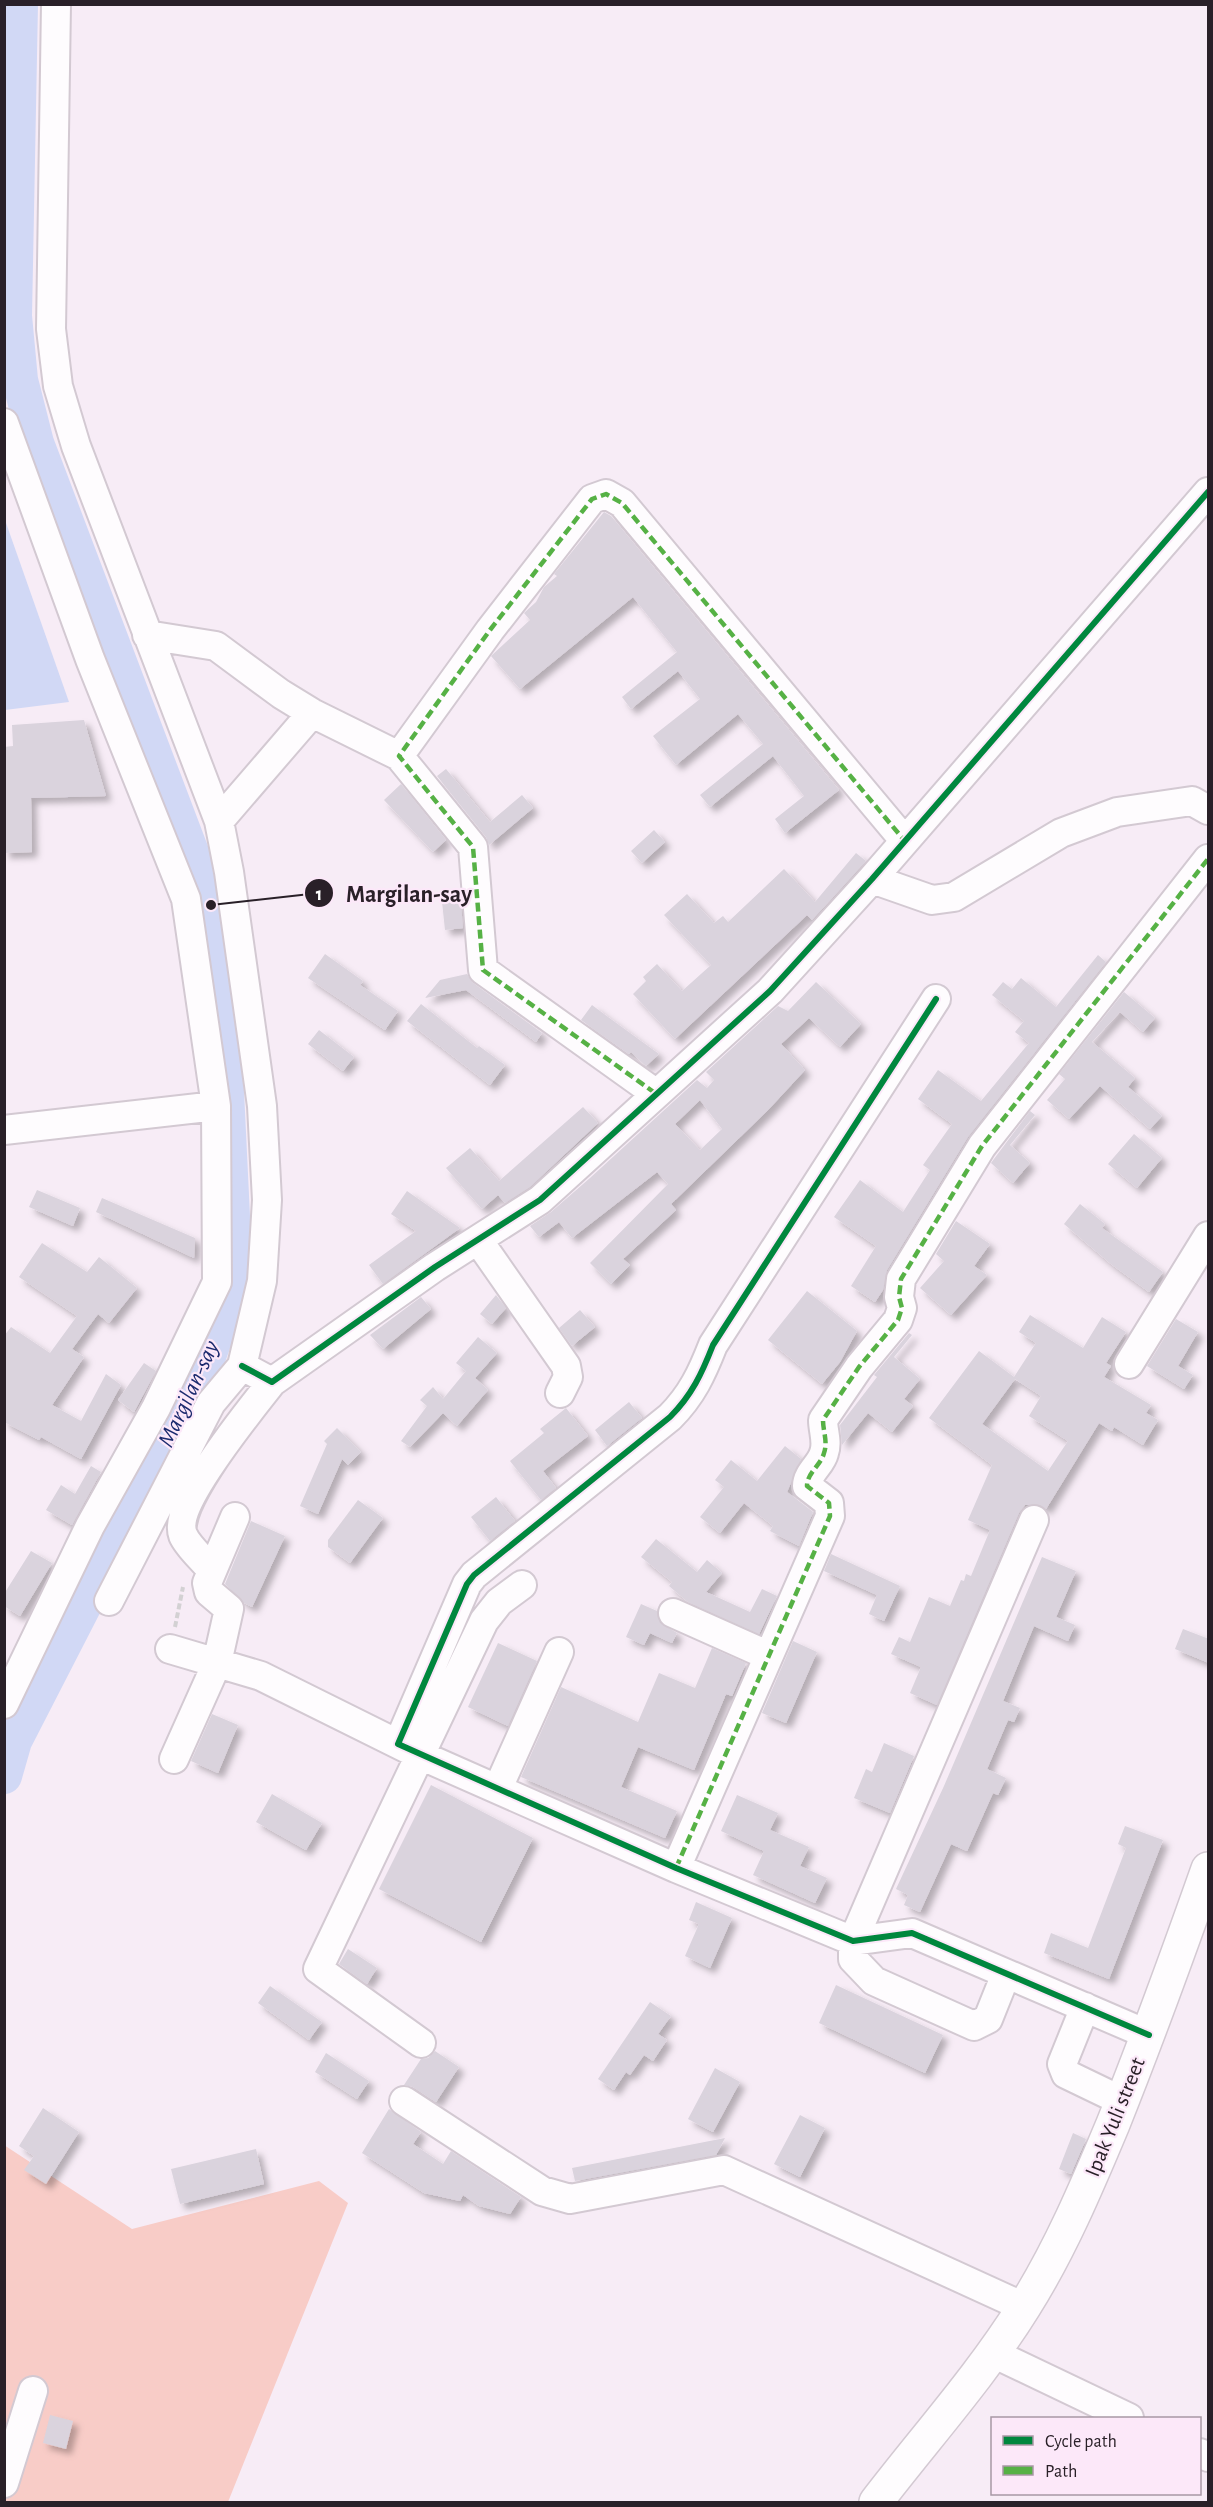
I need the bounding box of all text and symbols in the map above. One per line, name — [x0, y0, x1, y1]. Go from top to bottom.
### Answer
callout: Margilan-say — [304, 872, 483, 914]
text: Margilan-say — [346, 883, 472, 907]
text: 1 — [316, 886, 322, 904]
water label: Margilan-say — [154, 1337, 224, 1451]
street label: Ipak Yuli street — [1081, 2054, 1149, 2180]
legend — [991, 2417, 1201, 2495]
text: Cycle path — [1045, 2433, 1117, 2451]
text: Path — [1045, 2463, 1077, 2481]

